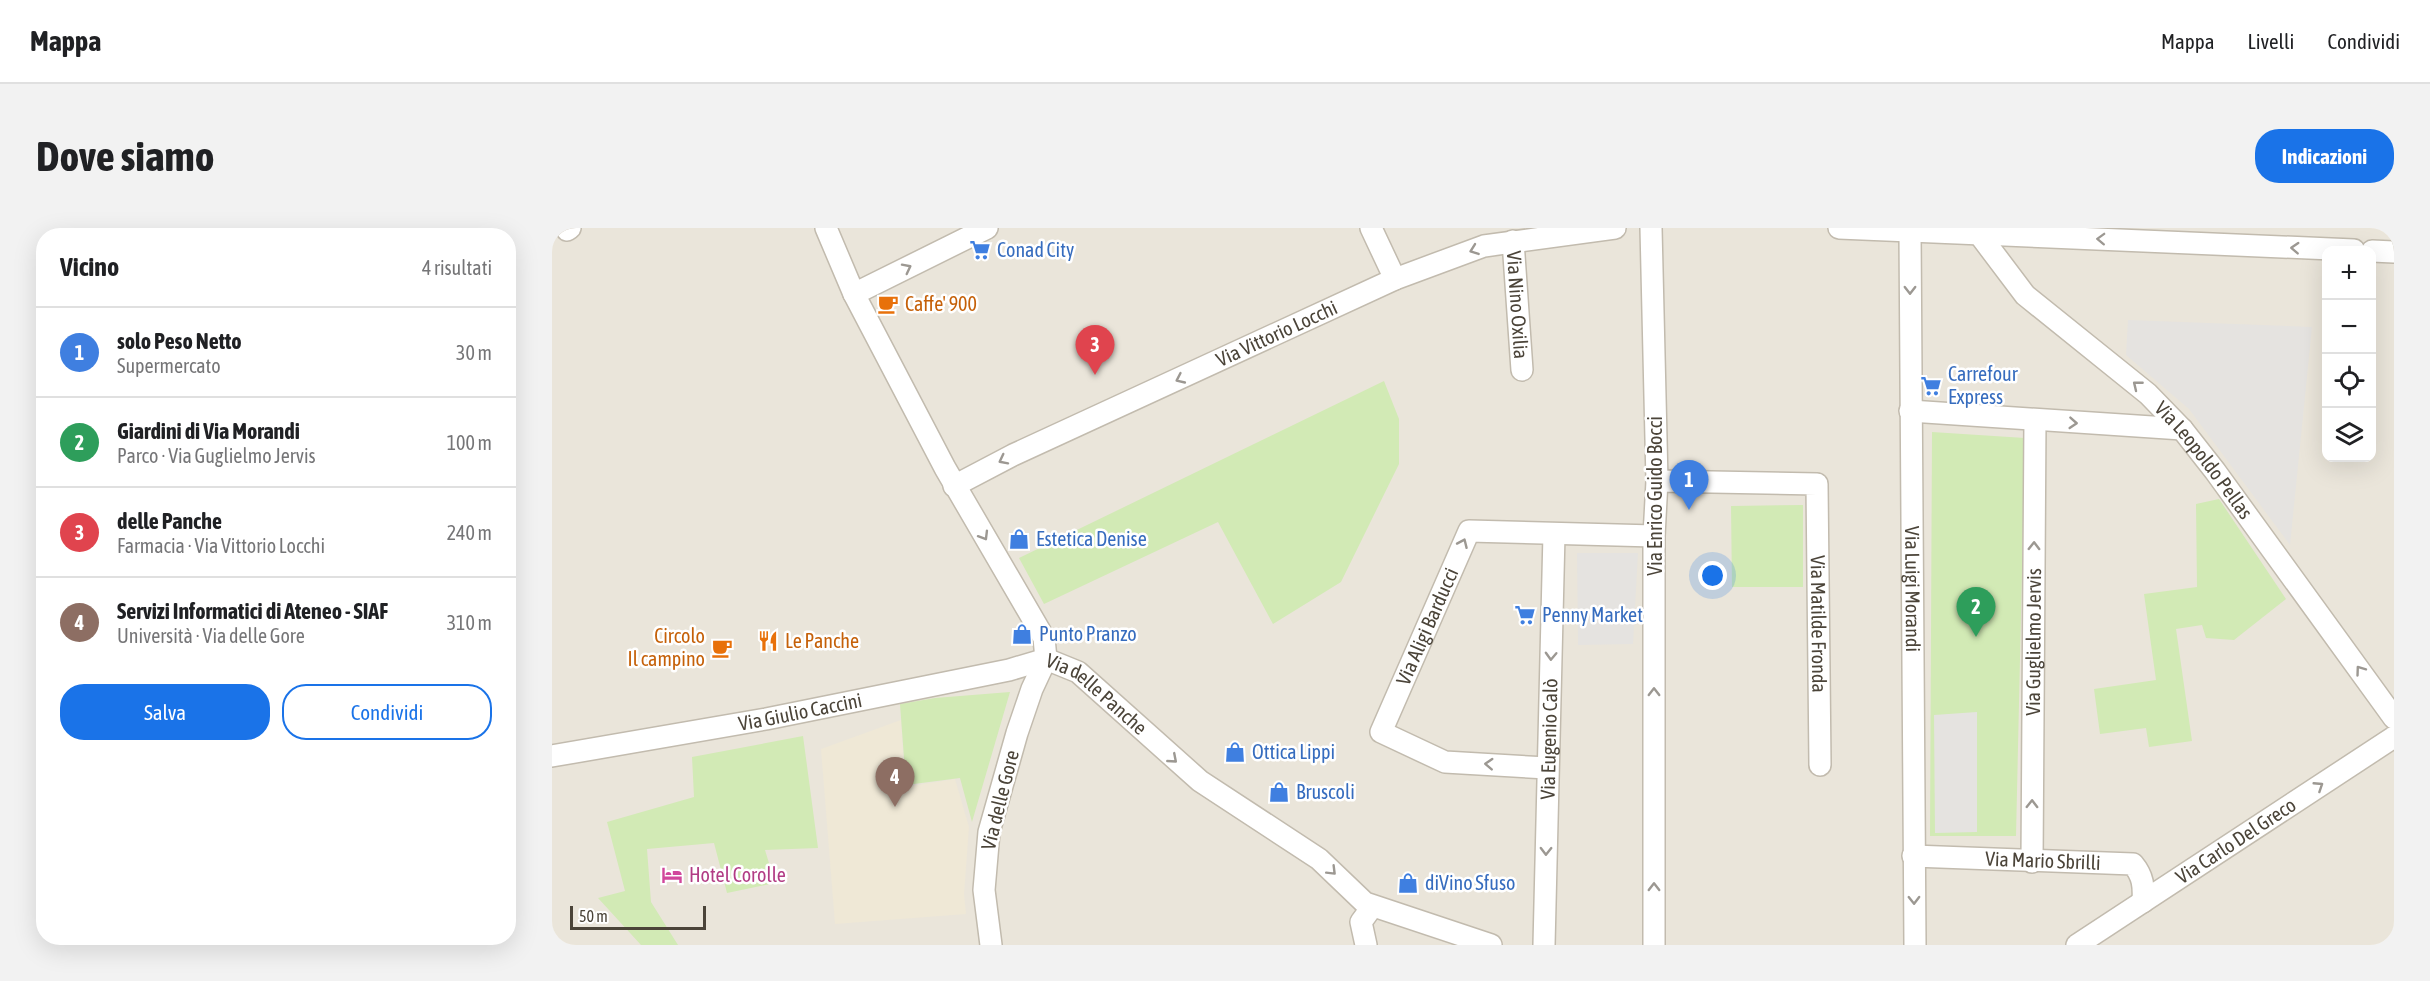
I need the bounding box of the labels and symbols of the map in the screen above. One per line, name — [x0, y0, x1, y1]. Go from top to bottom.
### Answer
one-way arrow — [2096, 233, 2105, 246]
supermarket icon: Conad City — [968, 238, 992, 262]
place label: Conad City — [997, 238, 1074, 261]
one-way arrow — [2291, 241, 2300, 254]
one-way arrow — [1469, 242, 1480, 255]
street label: Via Nino Oxilia — [1503, 250, 1533, 360]
one-way arrow — [900, 264, 911, 275]
one-way arrow — [1904, 286, 1916, 295]
cafe icon: Caffe' 900 — [876, 292, 900, 316]
place label: Caffe' 900 — [905, 292, 977, 315]
street label: Via Vittorio Locchi — [1212, 295, 1341, 371]
pin: 3 — [1076, 326, 1114, 375]
place label: Carrefour Express — [1948, 362, 2019, 408]
one-way arrow — [1176, 371, 1187, 383]
supermarket icon: Carrefour Express — [1919, 374, 1943, 398]
one-way arrow — [2132, 381, 2143, 392]
street label: Via Leopoldo Pellas — [2150, 396, 2258, 523]
street label: Via Enrico Guido Bocci — [1643, 416, 1666, 576]
one-way arrow — [2069, 416, 2078, 429]
one-way arrow — [999, 453, 1010, 464]
pin: 1 — [1670, 460, 1708, 510]
street label: Via Luigi Morandi — [1901, 526, 1925, 652]
shop icon: Estetica Denise — [1007, 527, 1031, 551]
place label: Estetica Denise — [1036, 527, 1147, 550]
one-way arrow — [976, 530, 988, 540]
one-way arrow — [1456, 539, 1468, 550]
one-way arrow — [2028, 541, 2040, 550]
street label: Via Matilde Fronda — [1807, 555, 1831, 693]
your location — [1698, 561, 1727, 590]
street label: Via Aligi Barducci — [1391, 564, 1462, 688]
street label: Via Guglielmo Jervis — [2021, 568, 2045, 716]
pin: 2 — [1956, 588, 1996, 637]
supermarket icon: Penny Market — [1513, 603, 1537, 627]
place label: Penny Market — [1542, 603, 1643, 626]
shop icon: Punto Pranzo — [1010, 622, 1034, 646]
place label: Punto Pranzo — [1039, 622, 1137, 645]
place label: Circolo Il campino — [628, 624, 705, 670]
restaurant icon: Le Panche — [756, 629, 780, 653]
place label: Le Panche — [785, 629, 859, 652]
cafe icon: Circolo Il campino — [710, 636, 734, 660]
street label: Via delle Panche — [1043, 648, 1152, 739]
one-way arrow — [1544, 651, 1557, 660]
one-way arrow — [2356, 666, 2367, 677]
street label: Via Eugenio Calò — [1536, 678, 1561, 800]
one-way arrow — [1648, 687, 1660, 696]
street label: Via Giulio Caccini — [736, 688, 864, 735]
shop icon: Ottica Lippi — [1223, 740, 1247, 764]
place label: Ottica Lippi — [1252, 740, 1335, 763]
street label: Via delle Gore — [976, 748, 1023, 852]
one-way arrow — [1166, 752, 1177, 763]
pin: 4 — [876, 758, 914, 807]
one-way arrow — [1484, 758, 1493, 771]
shop icon: Bruscoli — [1267, 780, 1291, 804]
place label: Bruscoli — [1296, 780, 1355, 803]
one-way arrow — [2312, 782, 2323, 793]
street label: Via Carlo Del Greco — [2171, 793, 2300, 888]
one-way arrow — [2026, 799, 2038, 808]
one-way arrow — [1539, 846, 1552, 855]
street label: Via Mario Sbrilli — [1985, 847, 2101, 874]
hotel icon: Hotel Corolle — [660, 863, 684, 887]
place label: Hotel Corolle — [689, 863, 786, 886]
one-way arrow — [1325, 864, 1336, 875]
shop icon: diVino Sfuso — [1396, 871, 1420, 895]
place label: diVino Sfuso — [1425, 871, 1515, 894]
one-way arrow — [1648, 882, 1660, 891]
one-way arrow — [1908, 896, 1920, 905]
scale bar — [570, 903, 706, 930]

